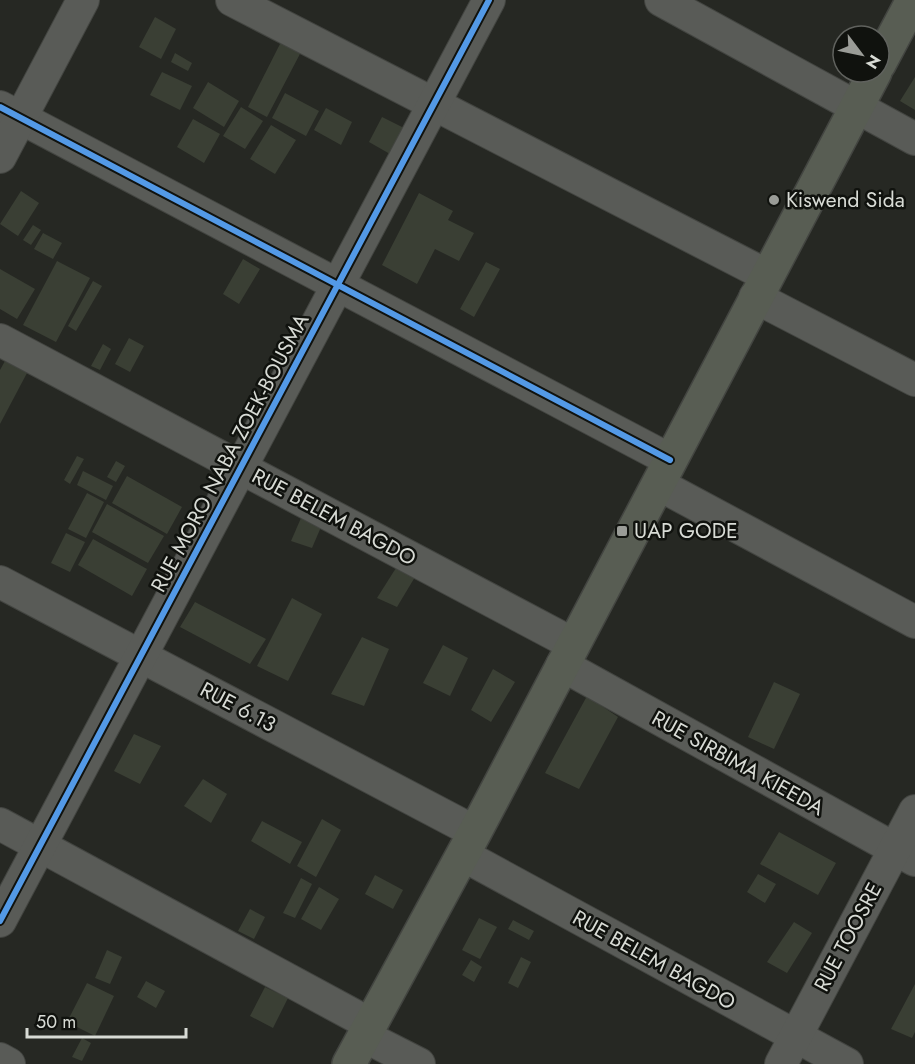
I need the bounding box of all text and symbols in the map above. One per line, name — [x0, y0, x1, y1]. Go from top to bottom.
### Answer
north arrow — [831, 24, 891, 84]
text: N — [860, 50, 886, 73]
place label: Kiswend Sida — [786, 185, 905, 215]
marker: Kiswend Sida — [767, 193, 781, 207]
street label: RUE MORO NABA ZOEK-BOUSMA — [144, 308, 316, 597]
street label: RUE BELEM BAGDO — [247, 461, 421, 573]
place label: UAP GODE — [634, 516, 738, 546]
marker: UAP GODE — [615, 524, 629, 538]
street label: RUE 6.13 — [195, 674, 281, 740]
street label: RUE SIRBIMA KIEEDA — [646, 703, 830, 823]
street label: RUE TOOSRE — [807, 877, 889, 997]
street label: RUE BELEM BAGDO — [567, 903, 741, 1017]
scale bar — [27, 1001, 186, 1039]
text: 50 m — [36, 1009, 76, 1035]

